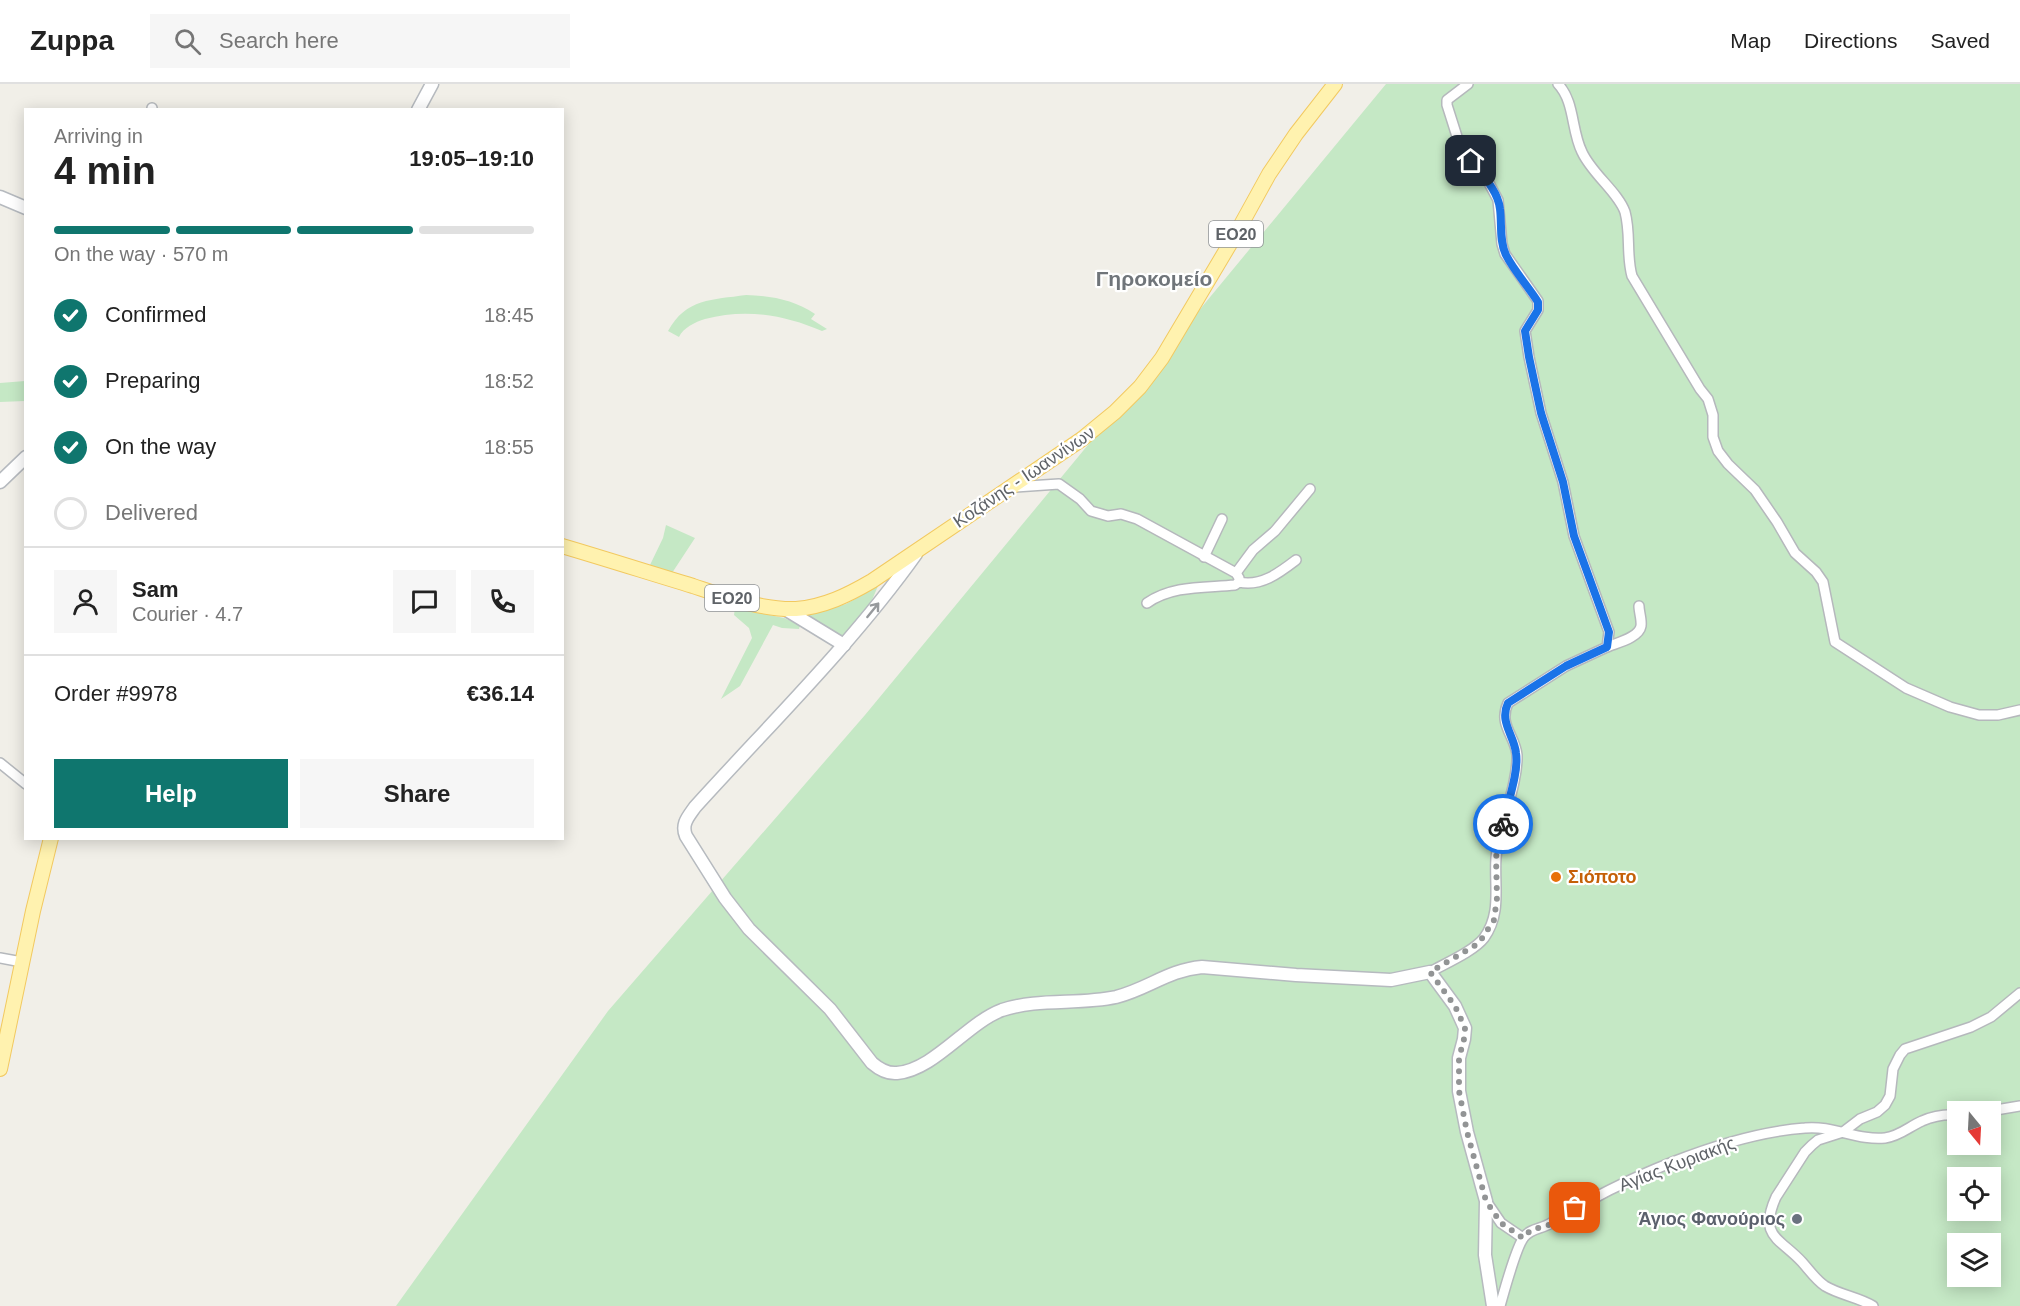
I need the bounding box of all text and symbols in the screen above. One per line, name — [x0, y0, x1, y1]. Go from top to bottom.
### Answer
search box — [150, 14, 570, 68]
text: Zuppa — [30, 25, 114, 56]
icon: search — [171, 25, 204, 58]
text: Search here — [219, 28, 339, 53]
text: Map — [1730, 29, 1771, 52]
text: Directions — [1804, 29, 1897, 52]
text: Saved — [1930, 29, 1990, 52]
text: Arriving in — [54, 125, 143, 147]
pin — [1445, 135, 1496, 186]
icon: home — [1454, 144, 1487, 177]
text: 19:05–19:10 — [409, 146, 534, 171]
text: 4 min — [54, 149, 156, 192]
road number: ΕΟ20 — [1209, 221, 1263, 247]
text: On the way · 570 m — [54, 243, 229, 265]
district label: Γηροκομείο — [1096, 267, 1212, 290]
icon: check — [54, 299, 87, 332]
text: Confirmed — [105, 302, 206, 327]
text: 18:45 — [484, 304, 534, 326]
icon: check — [54, 365, 87, 398]
text: Preparing — [105, 368, 200, 393]
text: 18:52 — [484, 370, 534, 392]
street label: Κοζάνης - Ιωαννίνων — [950, 422, 1098, 532]
icon: check — [54, 431, 87, 464]
text: On the way — [105, 434, 216, 459]
text: 18:55 — [484, 436, 534, 458]
text: Delivered — [105, 500, 198, 525]
button: person — [54, 570, 117, 633]
button: chat — [393, 570, 456, 633]
button: phone — [471, 570, 534, 633]
text: Sam — [132, 577, 178, 602]
road number: ΕΟ20 — [705, 585, 759, 611]
one-way arrow — [866, 602, 879, 618]
text: Courier · 4.7 — [132, 603, 243, 625]
text: Order #9978 — [54, 681, 178, 706]
text: €36.14 — [467, 681, 534, 706]
button: Help — [54, 759, 288, 828]
button: Share — [300, 759, 534, 828]
courier — [1473, 794, 1533, 854]
icon: bike — [1487, 808, 1520, 841]
place label: Σιόποτο — [1568, 867, 1637, 887]
marker: Σιόποτο — [1549, 870, 1563, 884]
north arrow — [1947, 1101, 2001, 1155]
map controls — [1947, 1101, 2001, 1287]
street label: Αγίας Κυριακής — [1616, 1133, 1738, 1195]
button: locate — [1947, 1167, 2001, 1221]
pin — [1549, 1182, 1600, 1233]
icon: bag — [1558, 1191, 1591, 1224]
place label: Άγιος Φανούριος — [1638, 1209, 1785, 1229]
marker: Άγιος Φανούριος — [1790, 1212, 1804, 1226]
button: layers — [1947, 1233, 2001, 1287]

